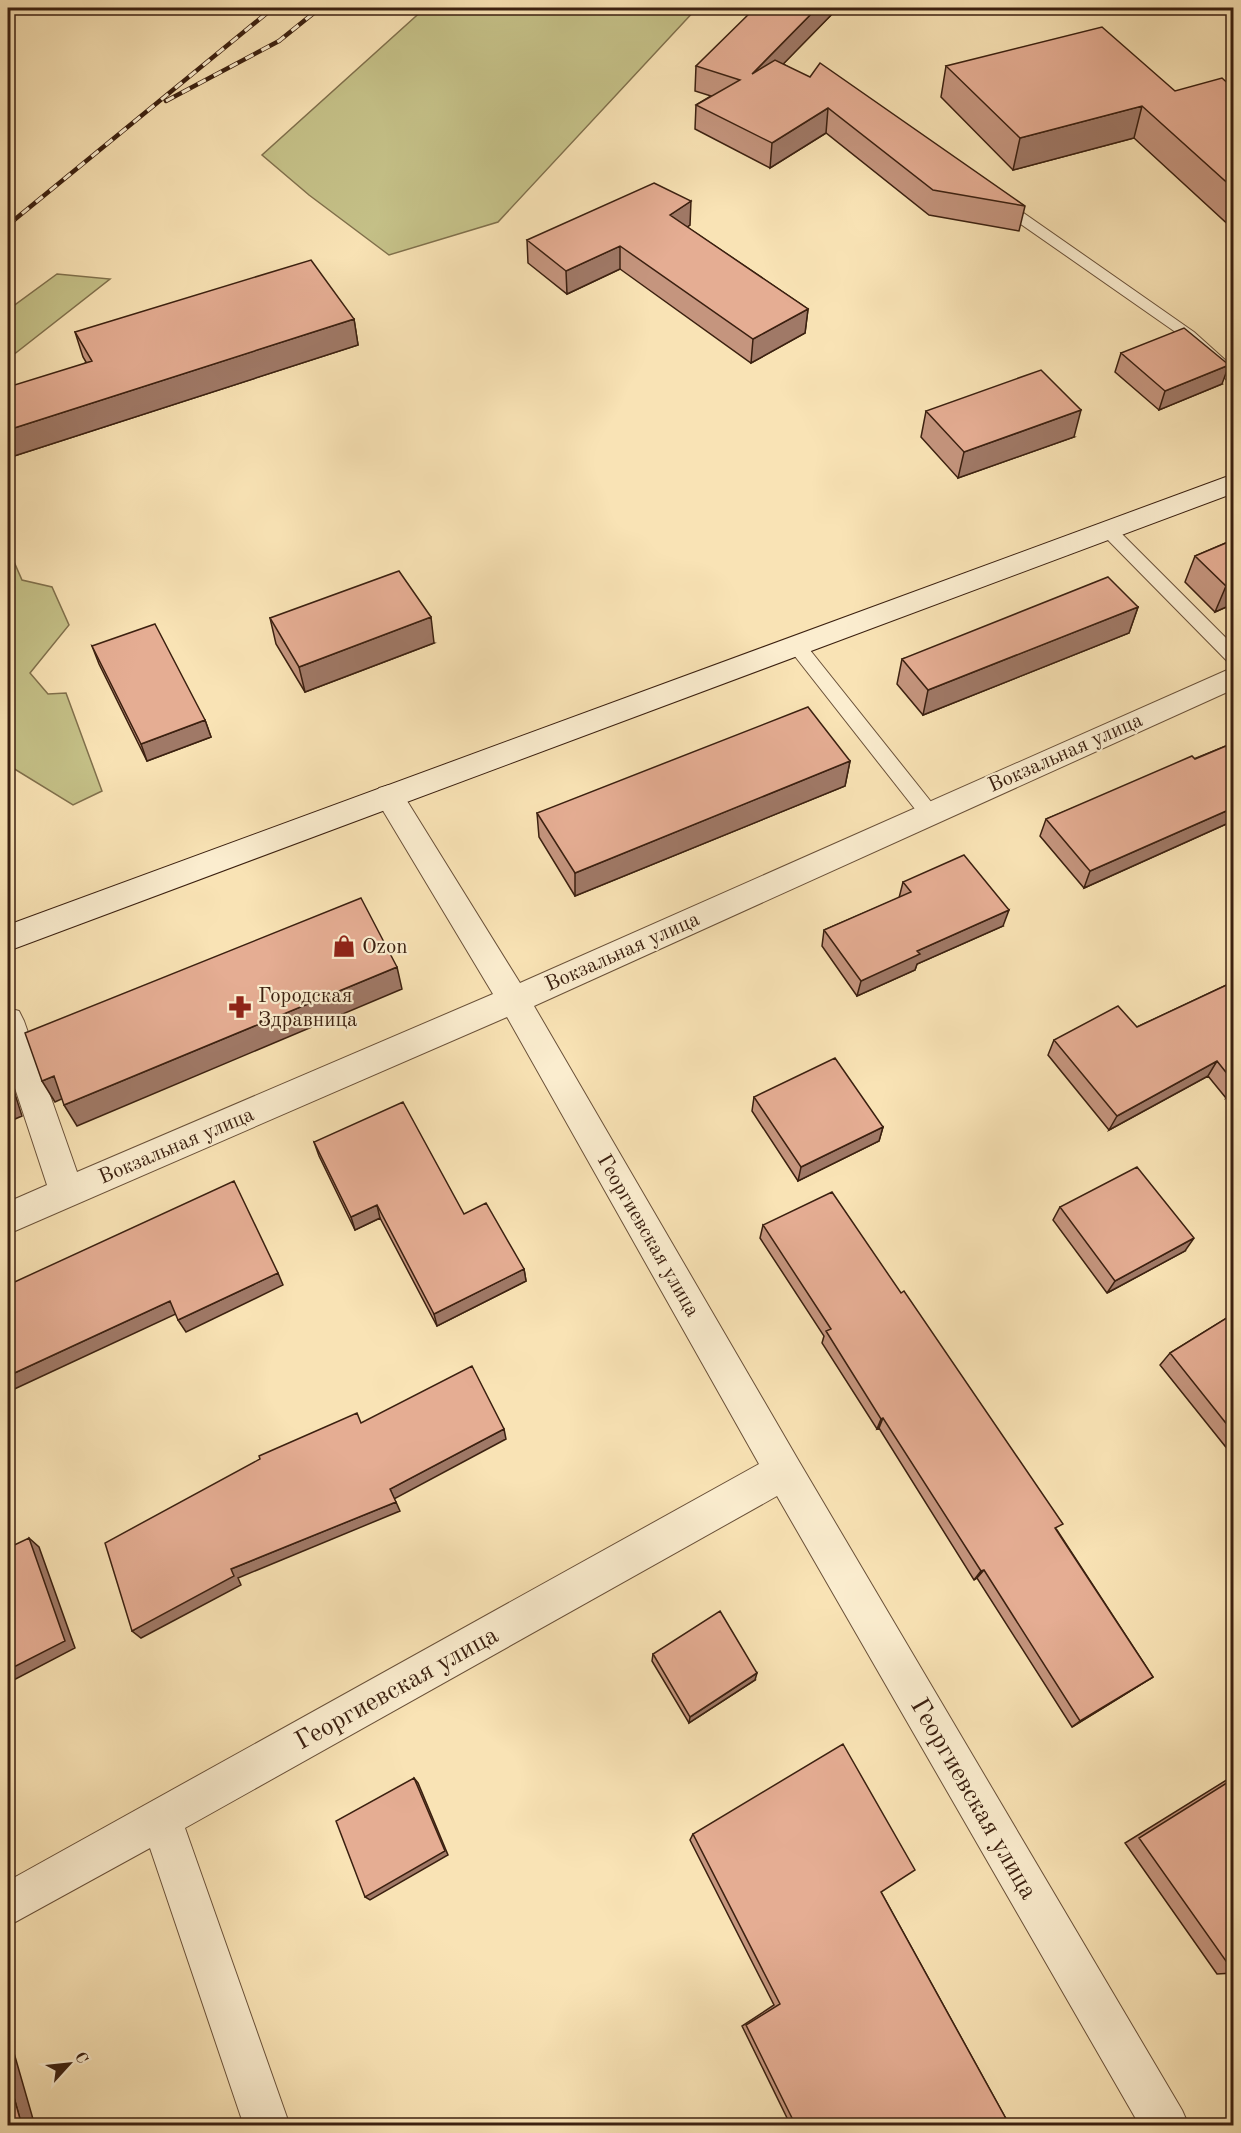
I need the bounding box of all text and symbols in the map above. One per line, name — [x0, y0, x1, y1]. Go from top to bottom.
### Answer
street label: Вокзальная улица — [985, 710, 1146, 797]
street label: Вокзальная улица — [542, 909, 703, 996]
shop icon: Ozon — [331, 933, 357, 959]
place label: Ozon — [362, 937, 408, 958]
place label: Городская Здравница — [258, 986, 357, 1031]
pharmacy icon: Городская Здравница — [227, 994, 253, 1020]
street label: Вокзальная улица — [96, 1104, 257, 1189]
street label: Георгиевская улица — [593, 1151, 703, 1321]
street label: Георгиевская улица — [291, 1622, 503, 1755]
street label: Георгиевская улица — [905, 1694, 1042, 1904]
north arrow — [39, 2034, 99, 2094]
text: С — [71, 2050, 90, 2066]

